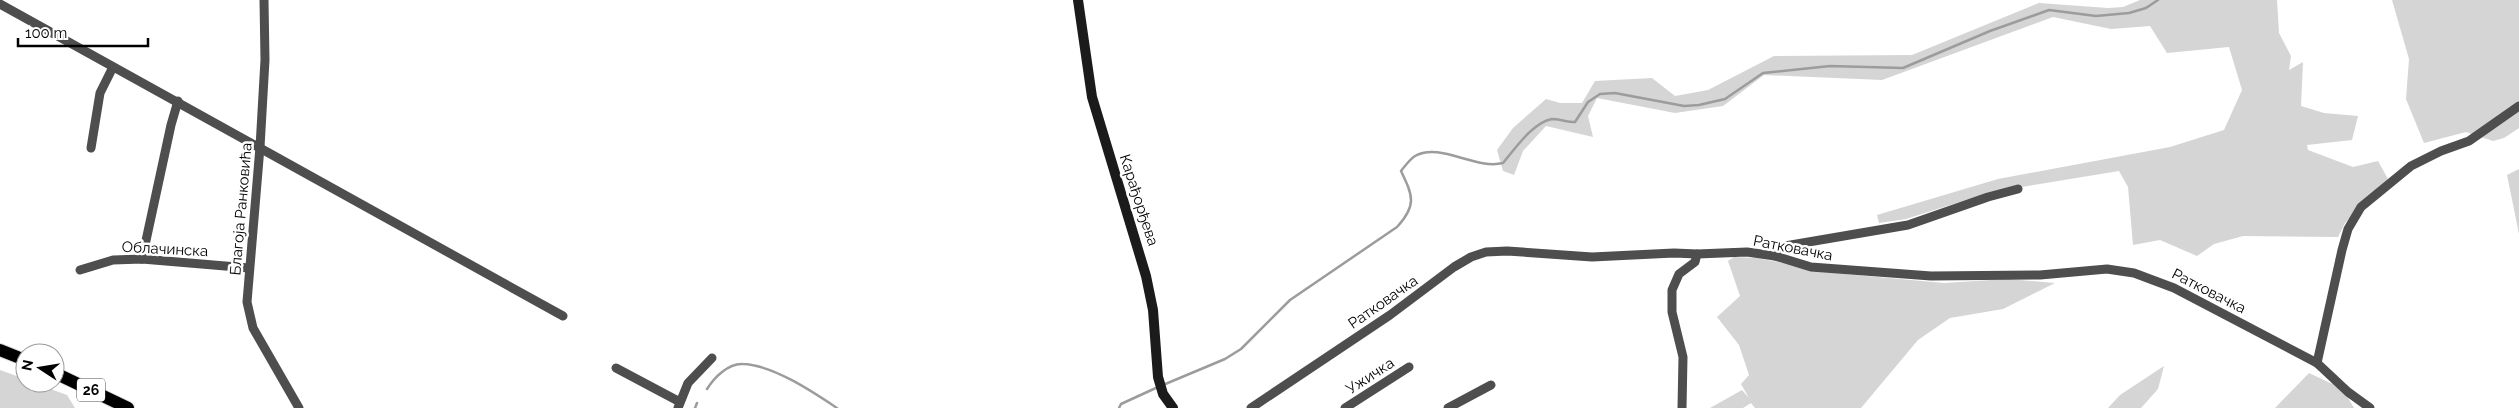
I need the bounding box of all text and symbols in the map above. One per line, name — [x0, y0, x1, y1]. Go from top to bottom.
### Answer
scale bar — [18, 15, 148, 47]
text: 100 m — [25, 24, 67, 42]
street label: Благоја Ранковића — [226, 142, 256, 276]
street label: Карађорђева — [1116, 152, 1162, 248]
street label: Ратковачка — [1752, 231, 1834, 265]
street label: Облачинска — [121, 238, 209, 260]
street label: Ратковачка — [2169, 265, 2249, 317]
street label: Ратковачка — [1345, 271, 1421, 333]
north arrow — [15, 343, 65, 393]
street label: Ужичка — [1343, 354, 1397, 398]
text: N — [18, 358, 36, 372]
road number: 26 — [77, 378, 105, 402]

